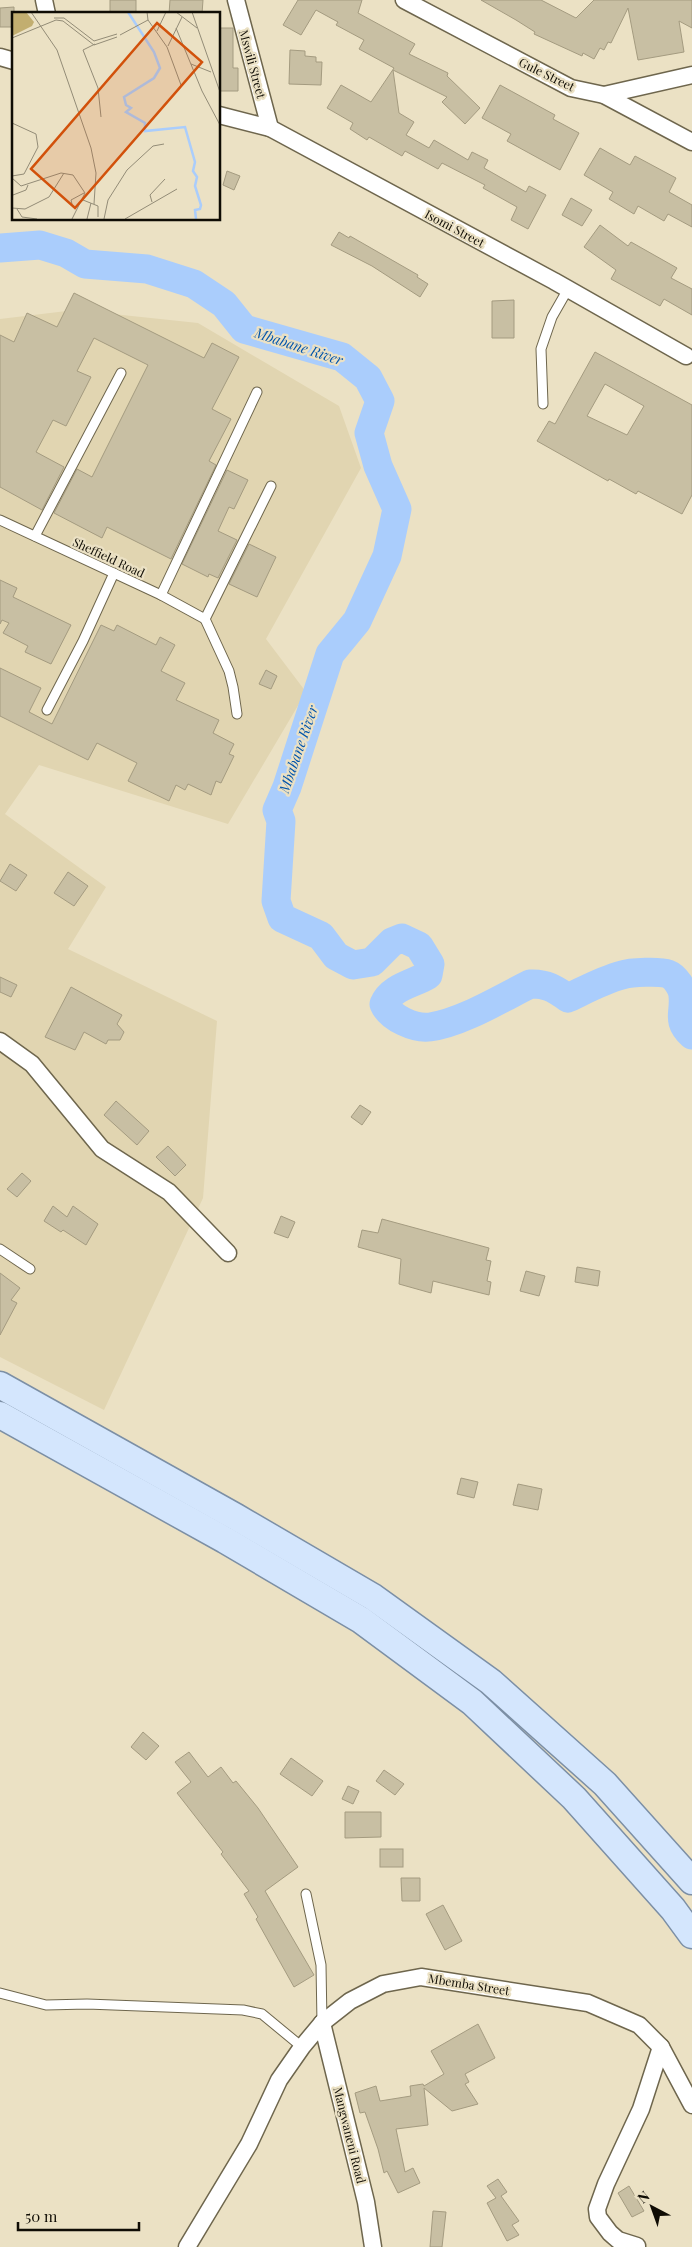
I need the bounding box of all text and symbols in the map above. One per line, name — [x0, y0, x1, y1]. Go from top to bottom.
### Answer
inset map — [12, 12, 220, 220]
street label: Mswili Street — [236, 28, 270, 101]
street label: Gule Street — [517, 54, 578, 95]
street label: Isomi Street — [422, 206, 488, 251]
water label: Mbabane River — [252, 323, 346, 369]
street label: Sheffield Road — [70, 533, 148, 581]
water label: Mbabane River — [274, 702, 322, 796]
street label: Mbemba Street — [427, 1970, 511, 1998]
street label: Mangwaneni Road — [330, 2085, 370, 2185]
north arrow — [627, 2182, 677, 2232]
text: N — [633, 2186, 653, 2207]
scale bar — [18, 2200, 139, 2232]
text: 50 m — [25, 2206, 58, 2226]

